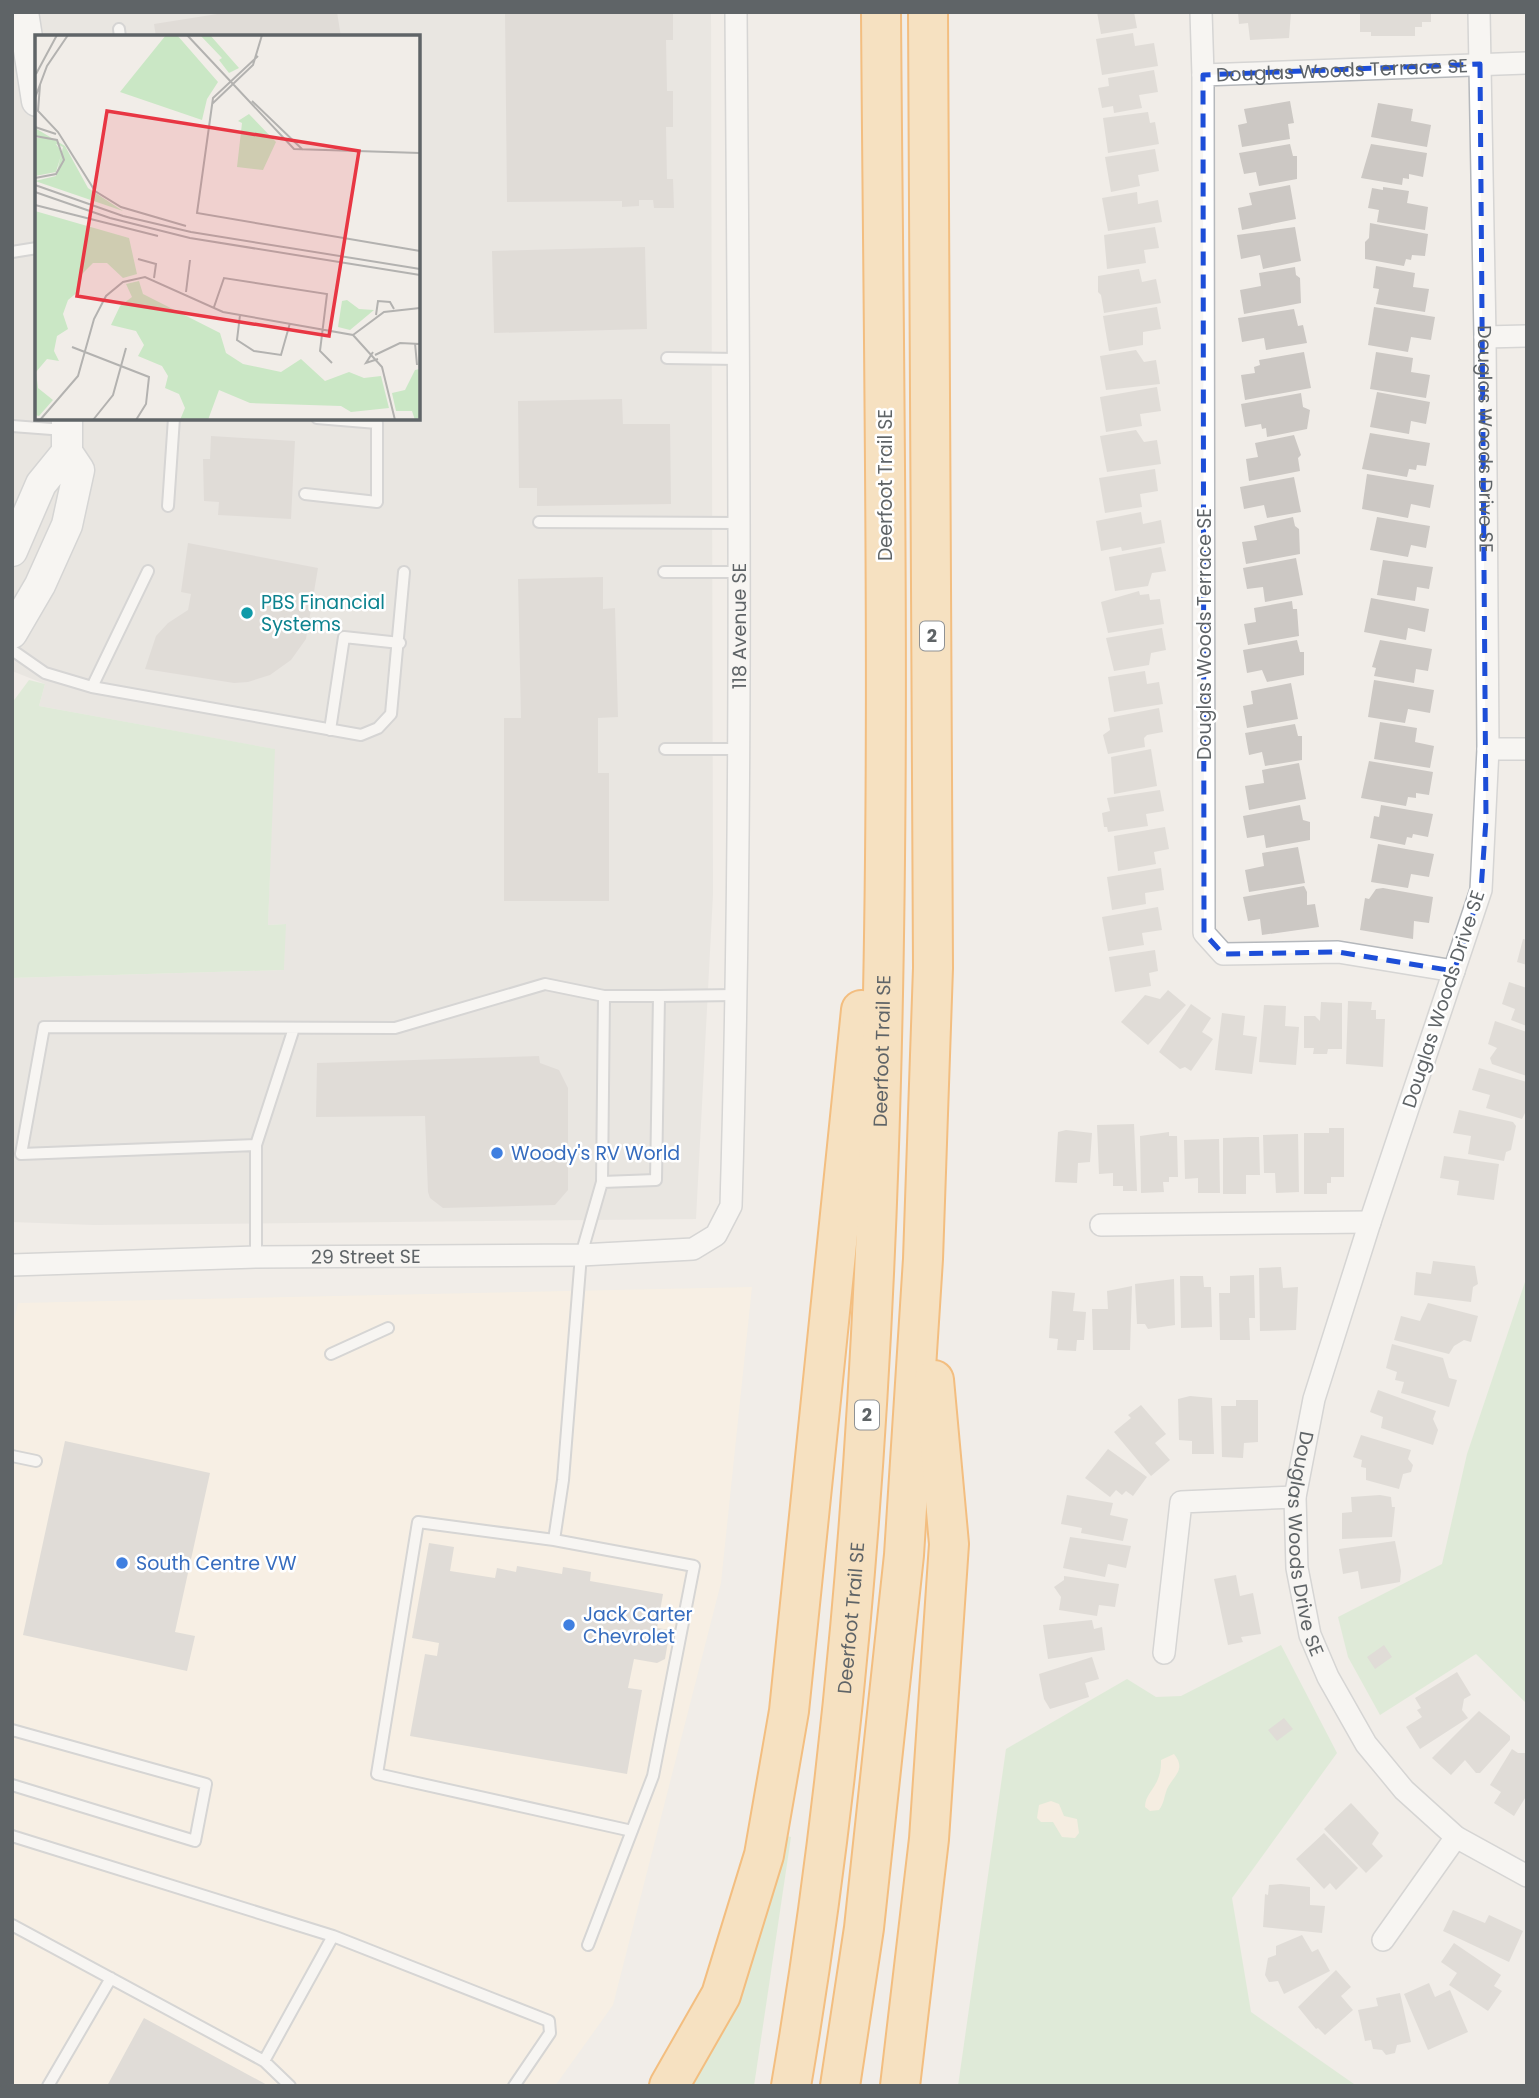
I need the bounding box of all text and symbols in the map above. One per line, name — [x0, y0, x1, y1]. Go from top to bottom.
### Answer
inset map — [35, 35, 420, 420]
street label: Douglas Woods Terrace SE — [1215, 52, 1469, 89]
street label: Douglas Woods Drive SE — [1471, 325, 1500, 553]
street label: Deerfoot Trail SE — [872, 409, 899, 561]
street label: Douglas Woods Terrace SE — [1191, 508, 1218, 760]
street label: 118 Avenue SE — [726, 563, 753, 689]
place label: PBS Financial Systems — [261, 589, 385, 638]
marker: PBS Financial Systems — [239, 605, 255, 621]
road number: 2 — [920, 622, 944, 650]
street label: Douglas Woods Drive SE — [1395, 887, 1491, 1111]
street label: Deerfoot Trail SE — [867, 975, 897, 1127]
place label: Woody's RV World — [511, 1140, 680, 1167]
marker: Woody's RV World — [489, 1145, 505, 1161]
street label: 29 Street SE — [311, 1243, 421, 1271]
road number: 2 — [855, 1400, 879, 1430]
street label: Douglas Woods Drive SE — [1281, 1429, 1331, 1660]
street label: Deerfoot Trail SE — [831, 1541, 871, 1695]
place label: South Centre VW — [136, 1550, 297, 1577]
marker: South Centre VW — [114, 1555, 130, 1571]
place label: Jack Carter Chevrolet — [583, 1601, 693, 1650]
marker: Jack Carter Chevrolet — [561, 1617, 577, 1633]

